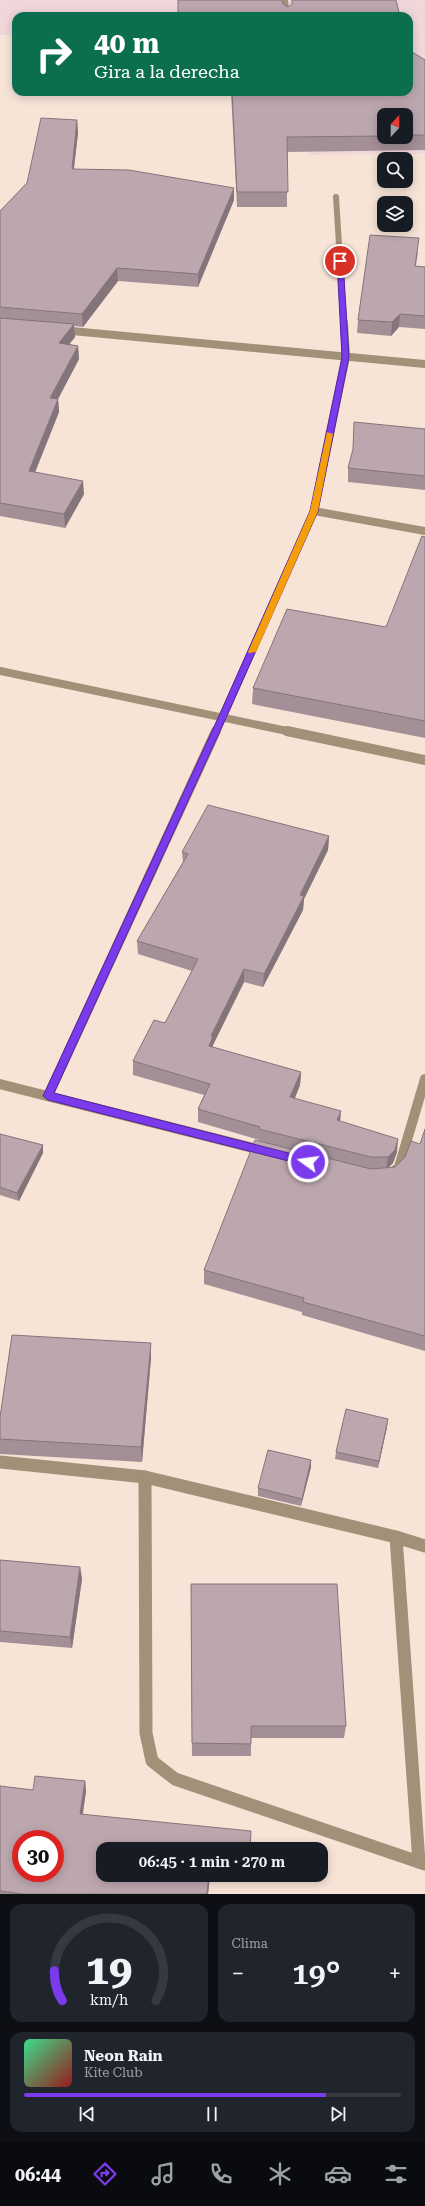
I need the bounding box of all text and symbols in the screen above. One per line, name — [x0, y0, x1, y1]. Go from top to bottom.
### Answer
text: 40 m — [94, 27, 159, 60]
icon: right — [28, 28, 80, 80]
text: Gira a la derecha — [94, 61, 239, 82]
north arrow — [377, 108, 413, 144]
map controls — [377, 108, 413, 232]
button: search — [377, 152, 413, 188]
button: layers — [377, 196, 413, 232]
pin — [323, 244, 357, 278]
icon: arrive — [329, 250, 351, 272]
position arrow — [287, 1141, 329, 1183]
speed limit sign: 30 — [12, 1830, 64, 1882]
text: 06:45 · 1 min · 270 m — [139, 1853, 285, 1871]
text: Clima — [232, 1936, 268, 1951]
text: 19 — [85, 1945, 132, 1994]
text: 19° — [292, 1956, 340, 1991]
text: − — [232, 1961, 244, 1986]
text: + — [389, 1961, 401, 1986]
text: km/h — [90, 1992, 128, 2008]
text: Neon Rain — [84, 2047, 163, 2065]
text: Kite Club — [84, 2065, 143, 2080]
icon: previous — [76, 2103, 98, 2125]
icon: pause — [201, 2103, 223, 2125]
icon: next — [327, 2103, 349, 2125]
icon: directions — [91, 2160, 119, 2188]
icon: music — [149, 2160, 177, 2188]
icon: phone — [207, 2160, 235, 2188]
icon: climate — [266, 2160, 294, 2188]
icon: car — [324, 2160, 352, 2188]
icon: filters — [382, 2160, 410, 2188]
text: 06:44 — [15, 2164, 61, 2185]

